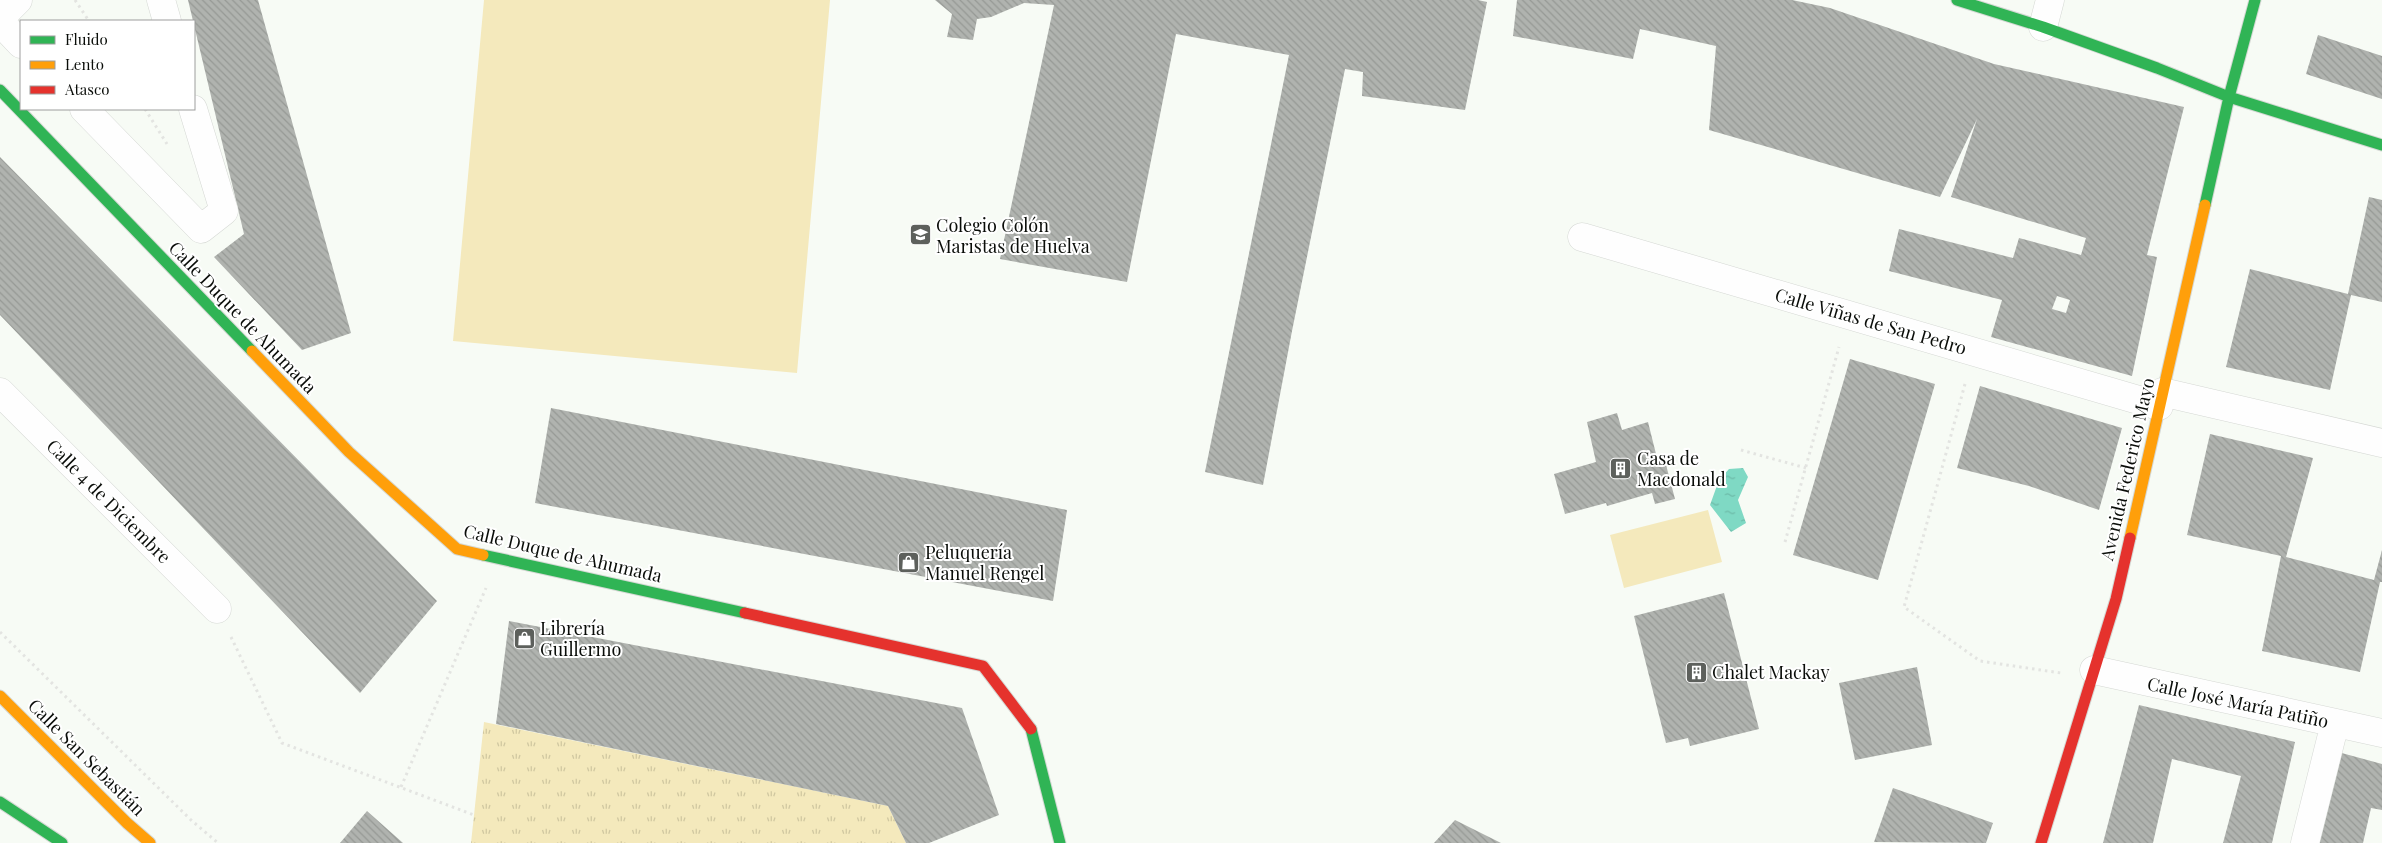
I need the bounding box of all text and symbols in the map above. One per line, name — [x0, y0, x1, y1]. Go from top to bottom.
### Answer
legend — [20, 20, 195, 110]
text: Fluido — [65, 29, 108, 49]
text: Lento — [65, 54, 104, 74]
text: Atasco — [64, 79, 109, 99]
place label: Colegio Colón Maristas de Huelva — [936, 213, 1090, 258]
school or university icon: Colegio Colón Maristas de Huelva — [908, 223, 932, 247]
street label: Calle Duque de Ahumada — [164, 236, 322, 398]
street label: Calle Viñas de San Pedro — [1772, 282, 1970, 360]
street label: Avenida Federico Mayo — [2094, 375, 2160, 564]
street label: Calle 4 de Diciembre — [42, 434, 176, 568]
place label: Casa de Macdonald — [1637, 446, 1726, 491]
building icon: Casa de Macdonald — [1609, 456, 1633, 480]
street label: Calle Duque de Ahumada — [461, 518, 665, 588]
place label: Peluquería Manuel Rengel — [925, 540, 1044, 585]
shop icon: Peluquería Manuel Rengel — [897, 550, 921, 574]
place label: Librería Guillermo — [540, 616, 622, 661]
shop icon: Librería Guillermo — [512, 626, 536, 650]
building icon: Chalet Mackay — [1684, 660, 1708, 684]
place label: Chalet Mackay — [1712, 660, 1830, 684]
street label: Calle José María Patiño — [2145, 671, 2331, 733]
street label: Calle San Sebastián — [23, 693, 151, 821]

